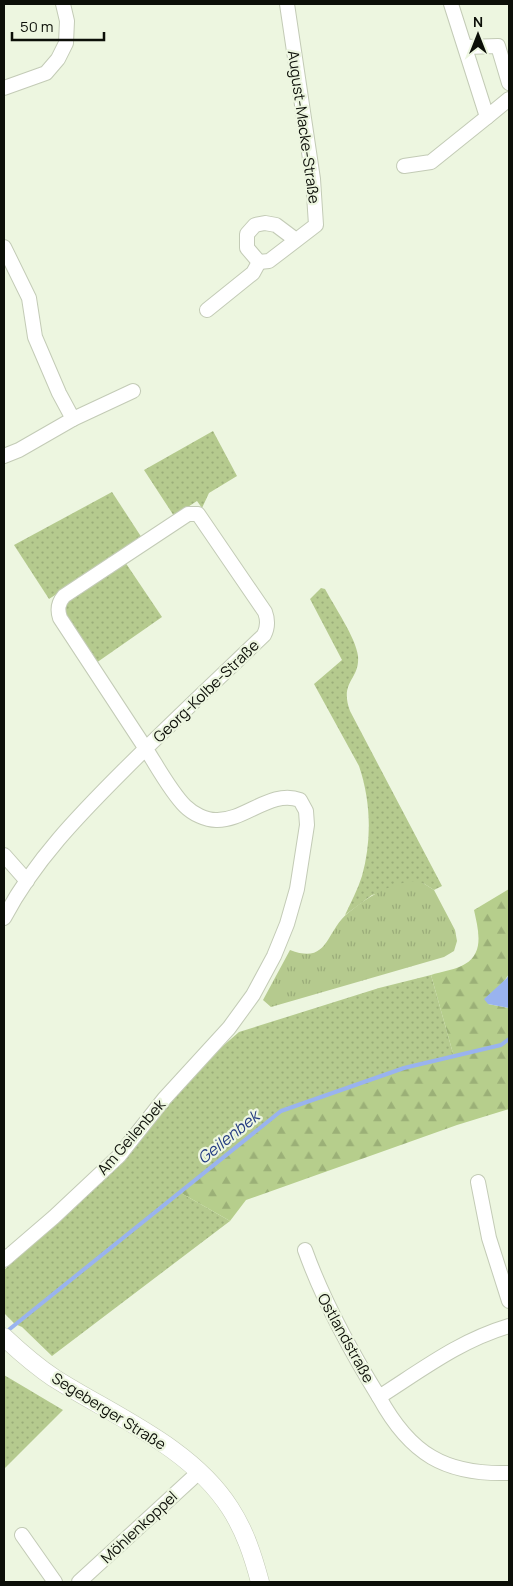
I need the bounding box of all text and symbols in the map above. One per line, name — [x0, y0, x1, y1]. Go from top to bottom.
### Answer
scale bar — [12, 10, 105, 42]
north arrow — [453, 10, 503, 60]
text: N — [473, 12, 483, 31]
text: 50 m — [20, 16, 54, 37]
street label: August-Macke-Straße — [283, 49, 325, 205]
street label: Georg-Kolbe-Straße — [149, 635, 264, 747]
street label: Am Geilenbek — [92, 1094, 170, 1179]
water label: Geilenbek — [193, 1104, 265, 1169]
street label: Ostlandstraße — [313, 1289, 379, 1387]
street label: Segeberger Straße — [48, 1367, 170, 1455]
street label: Möhlenkoppel — [96, 1486, 182, 1568]

